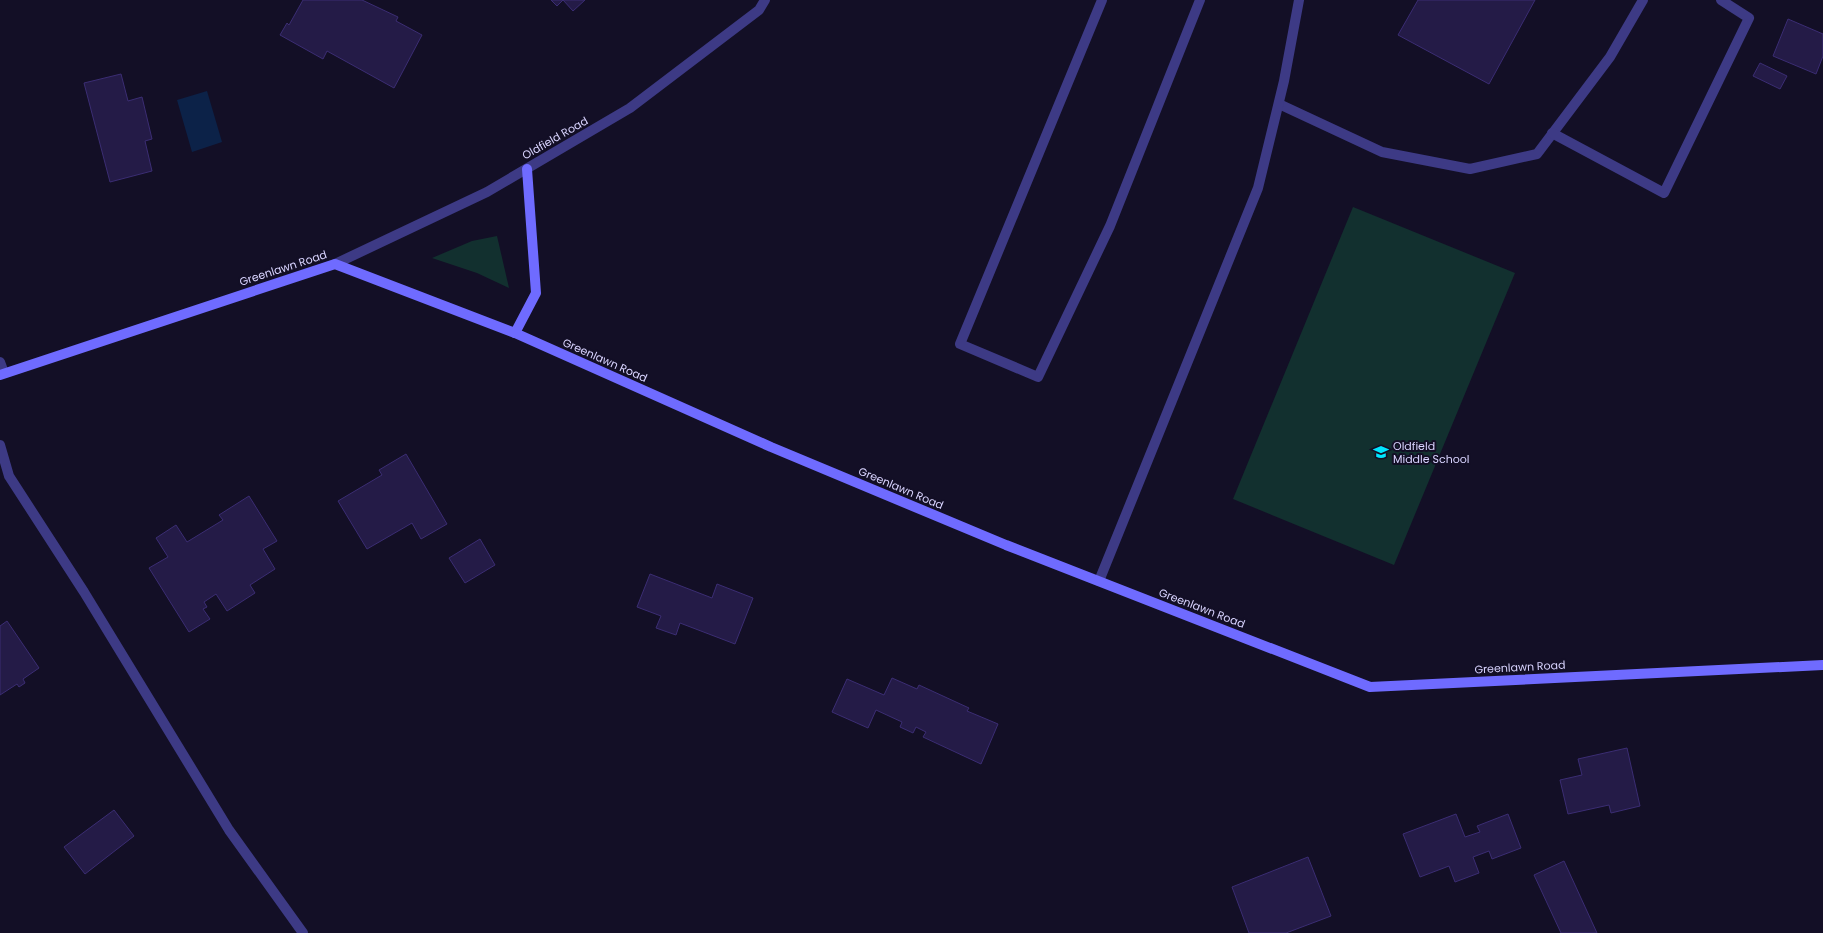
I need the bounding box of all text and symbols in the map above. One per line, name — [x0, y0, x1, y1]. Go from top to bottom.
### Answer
street label: Oldfield Road — [519, 113, 591, 163]
street label: Greenlawn Road — [237, 246, 329, 290]
street label: Greenlawn Road — [560, 334, 650, 386]
place label: Oldfield Middle School — [1393, 438, 1469, 467]
school or university icon: Oldfield Middle School — [1372, 443, 1390, 461]
street label: Greenlawn Road — [856, 463, 946, 513]
street label: Greenlawn Road — [1157, 584, 1247, 632]
street label: Greenlawn Road — [1474, 657, 1566, 677]

